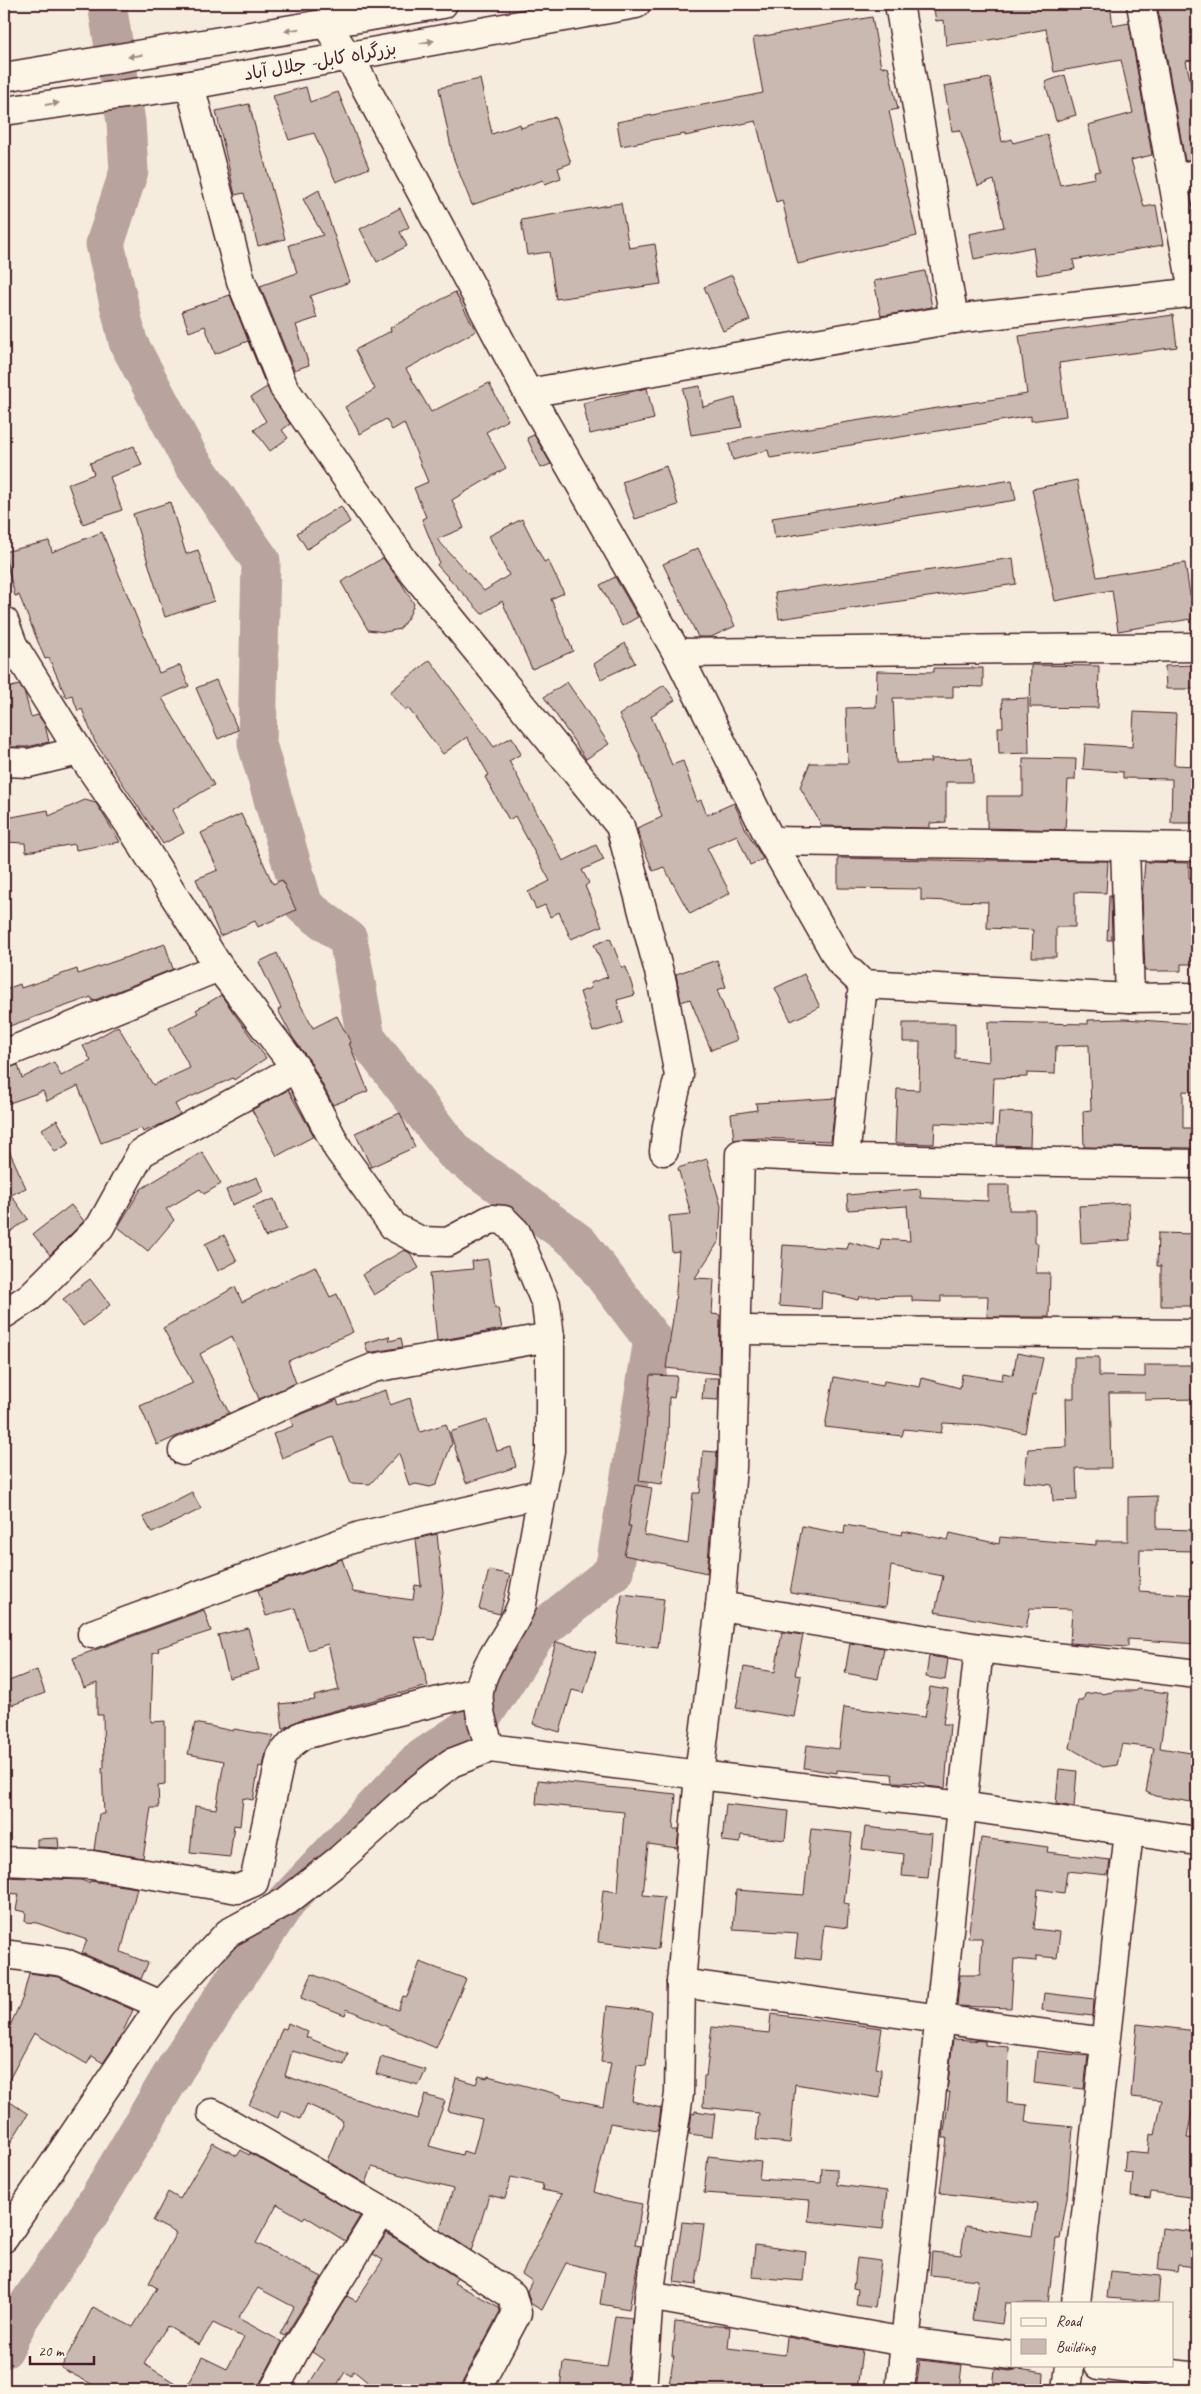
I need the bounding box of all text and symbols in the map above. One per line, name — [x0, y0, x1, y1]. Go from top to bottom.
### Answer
one-way arrow — [284, 26, 300, 34]
street label: بزرگراه کابل- جلال آباد — [242, 37, 398, 85]
one-way arrow — [419, 38, 435, 46]
one-way arrow — [127, 52, 143, 60]
one-way arrow — [44, 100, 60, 108]
legend — [1011, 2302, 1174, 2366]
text: Road — [1056, 2312, 1083, 2331]
scale bar — [30, 2334, 94, 2366]
text: Building — [1056, 2338, 1096, 2357]
text: 20 m — [38, 2342, 65, 2361]

